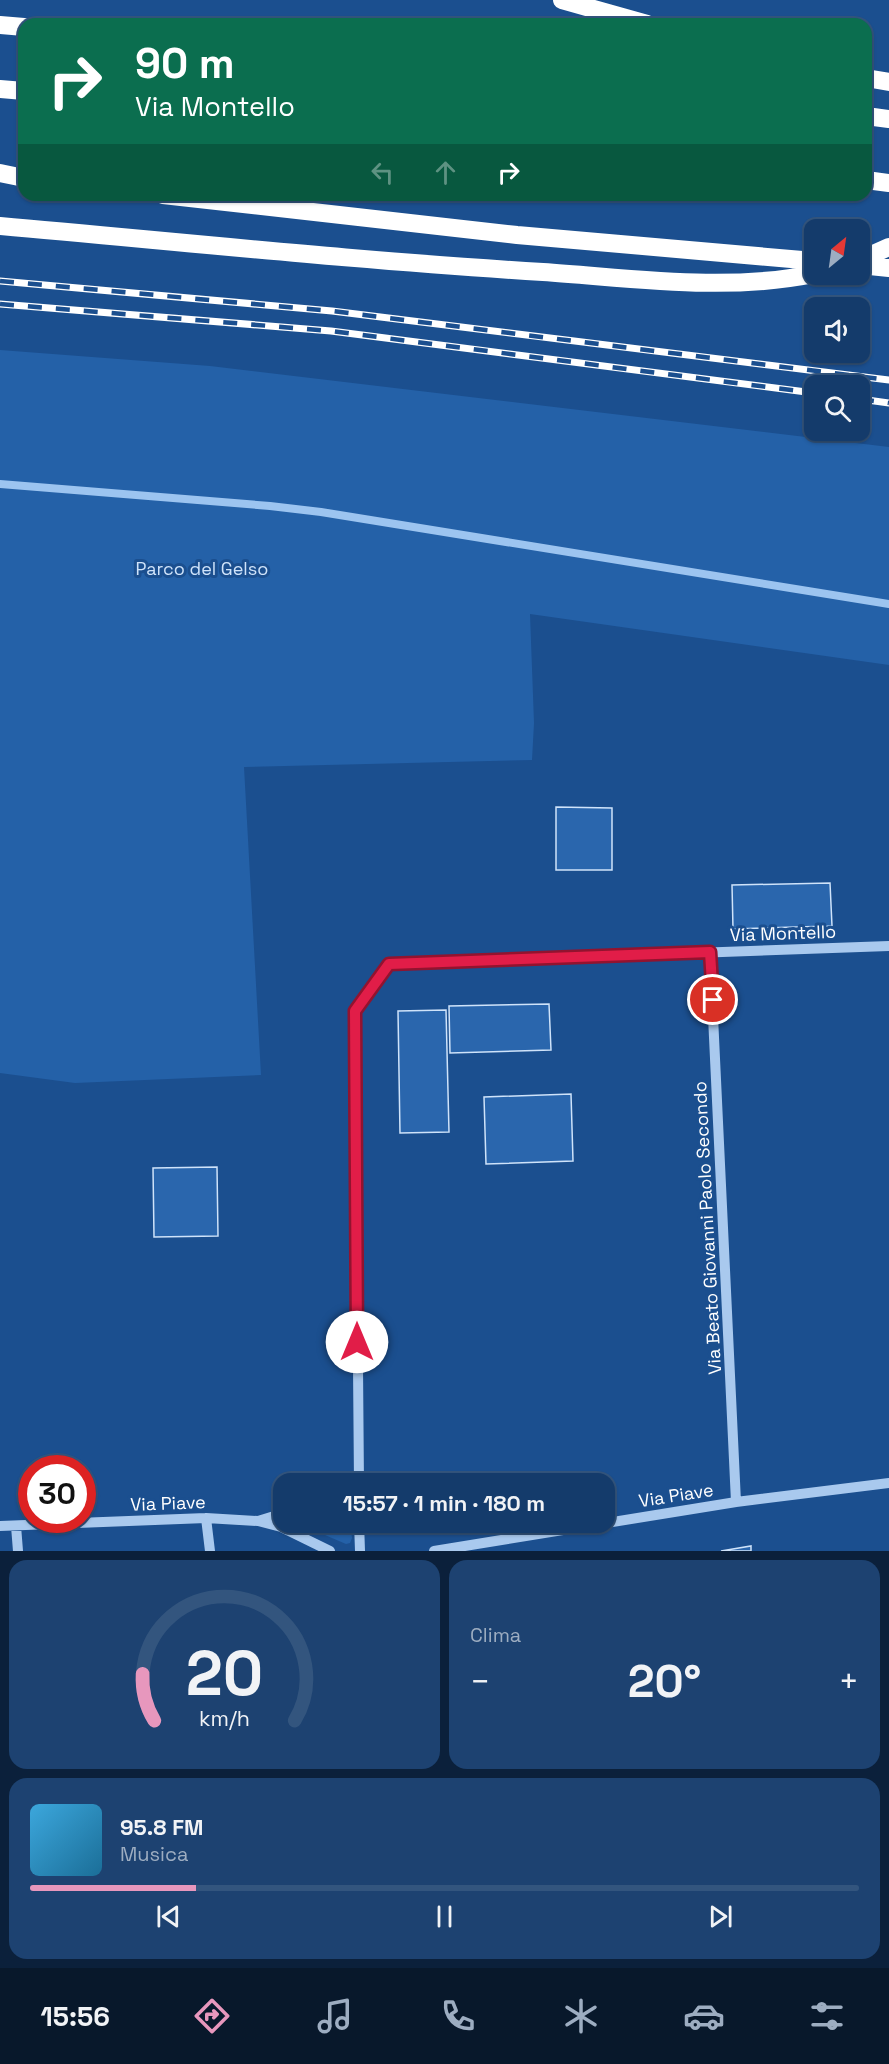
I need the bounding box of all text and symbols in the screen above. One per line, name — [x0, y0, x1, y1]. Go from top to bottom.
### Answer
text: 90 m — [135, 37, 235, 90]
icon: right — [36, 42, 114, 120]
text: Via Montello — [135, 89, 295, 124]
icon: left — [366, 156, 399, 189]
icon: ahead — [429, 156, 462, 189]
icon: right — [492, 156, 525, 189]
north arrow — [804, 219, 870, 285]
map controls — [804, 219, 870, 441]
button: sound — [804, 297, 870, 363]
button: search — [804, 375, 870, 441]
park label: Parco del Gelso — [136, 557, 268, 580]
street label: Via Montello — [729, 920, 837, 946]
pin — [687, 974, 738, 1025]
icon: arrive — [696, 983, 729, 1016]
street label: Via Beato Giovanni Paolo Secondo — [688, 1081, 726, 1375]
position arrow — [325, 1310, 389, 1374]
speed limit sign: 30 — [18, 1455, 96, 1533]
street label: Via Piave — [637, 1478, 715, 1512]
text: 15:57 · 1 min · 180 m — [343, 1489, 545, 1517]
street label: Via Piave — [130, 1490, 206, 1516]
text: Clima — [470, 1622, 521, 1648]
text: 20 — [186, 1634, 263, 1713]
text: 20° — [628, 1653, 701, 1710]
text: − — [470, 1661, 490, 1703]
text: + — [839, 1661, 859, 1703]
text: km/h — [199, 1706, 250, 1733]
text: 95.8 FM — [120, 1813, 203, 1841]
text: Musica — [120, 1841, 188, 1867]
icon: previous — [152, 1900, 185, 1933]
icon: pause — [428, 1900, 461, 1933]
icon: next — [704, 1900, 737, 1933]
icon: directions — [191, 1995, 233, 2037]
icon: music — [314, 1995, 356, 2037]
icon: phone — [437, 1995, 479, 2037]
icon: climate — [560, 1995, 602, 2037]
icon: car — [683, 1995, 725, 2037]
icon: filters — [806, 1995, 848, 2037]
text: 15:56 — [41, 1999, 110, 2034]

